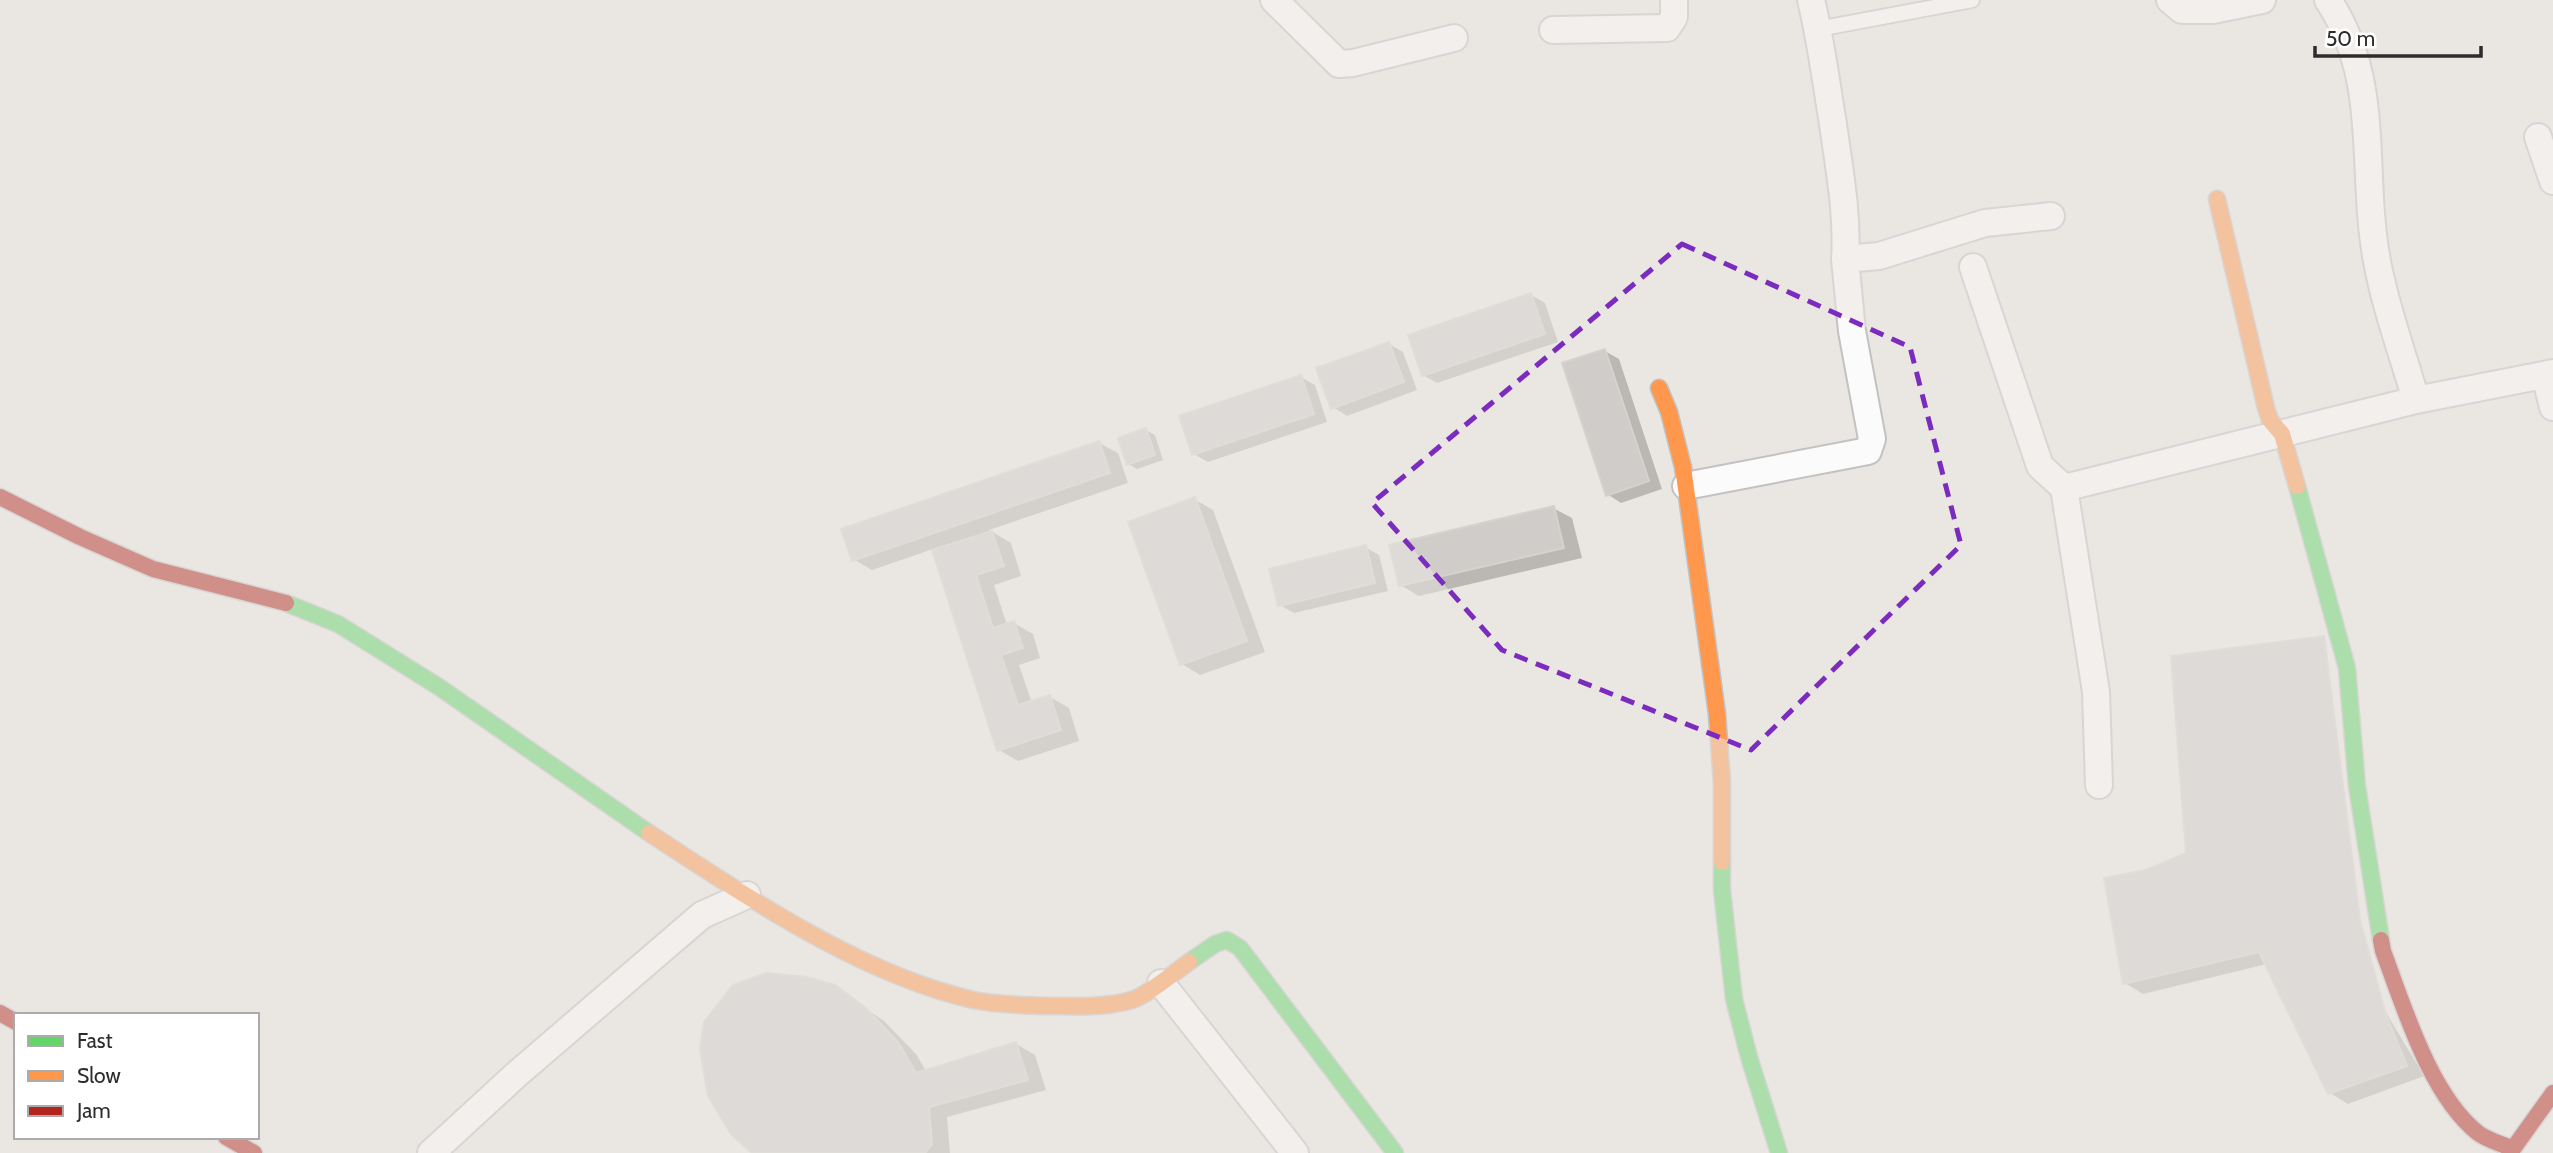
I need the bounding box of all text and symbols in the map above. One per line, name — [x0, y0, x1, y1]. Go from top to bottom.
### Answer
scale bar — [2315, 14, 2481, 58]
text: 50 m — [2326, 26, 2375, 51]
legend — [14, 1013, 259, 1139]
text: Fast — [77, 1028, 113, 1053]
text: Slow — [77, 1063, 121, 1088]
text: Jam — [76, 1098, 111, 1123]

